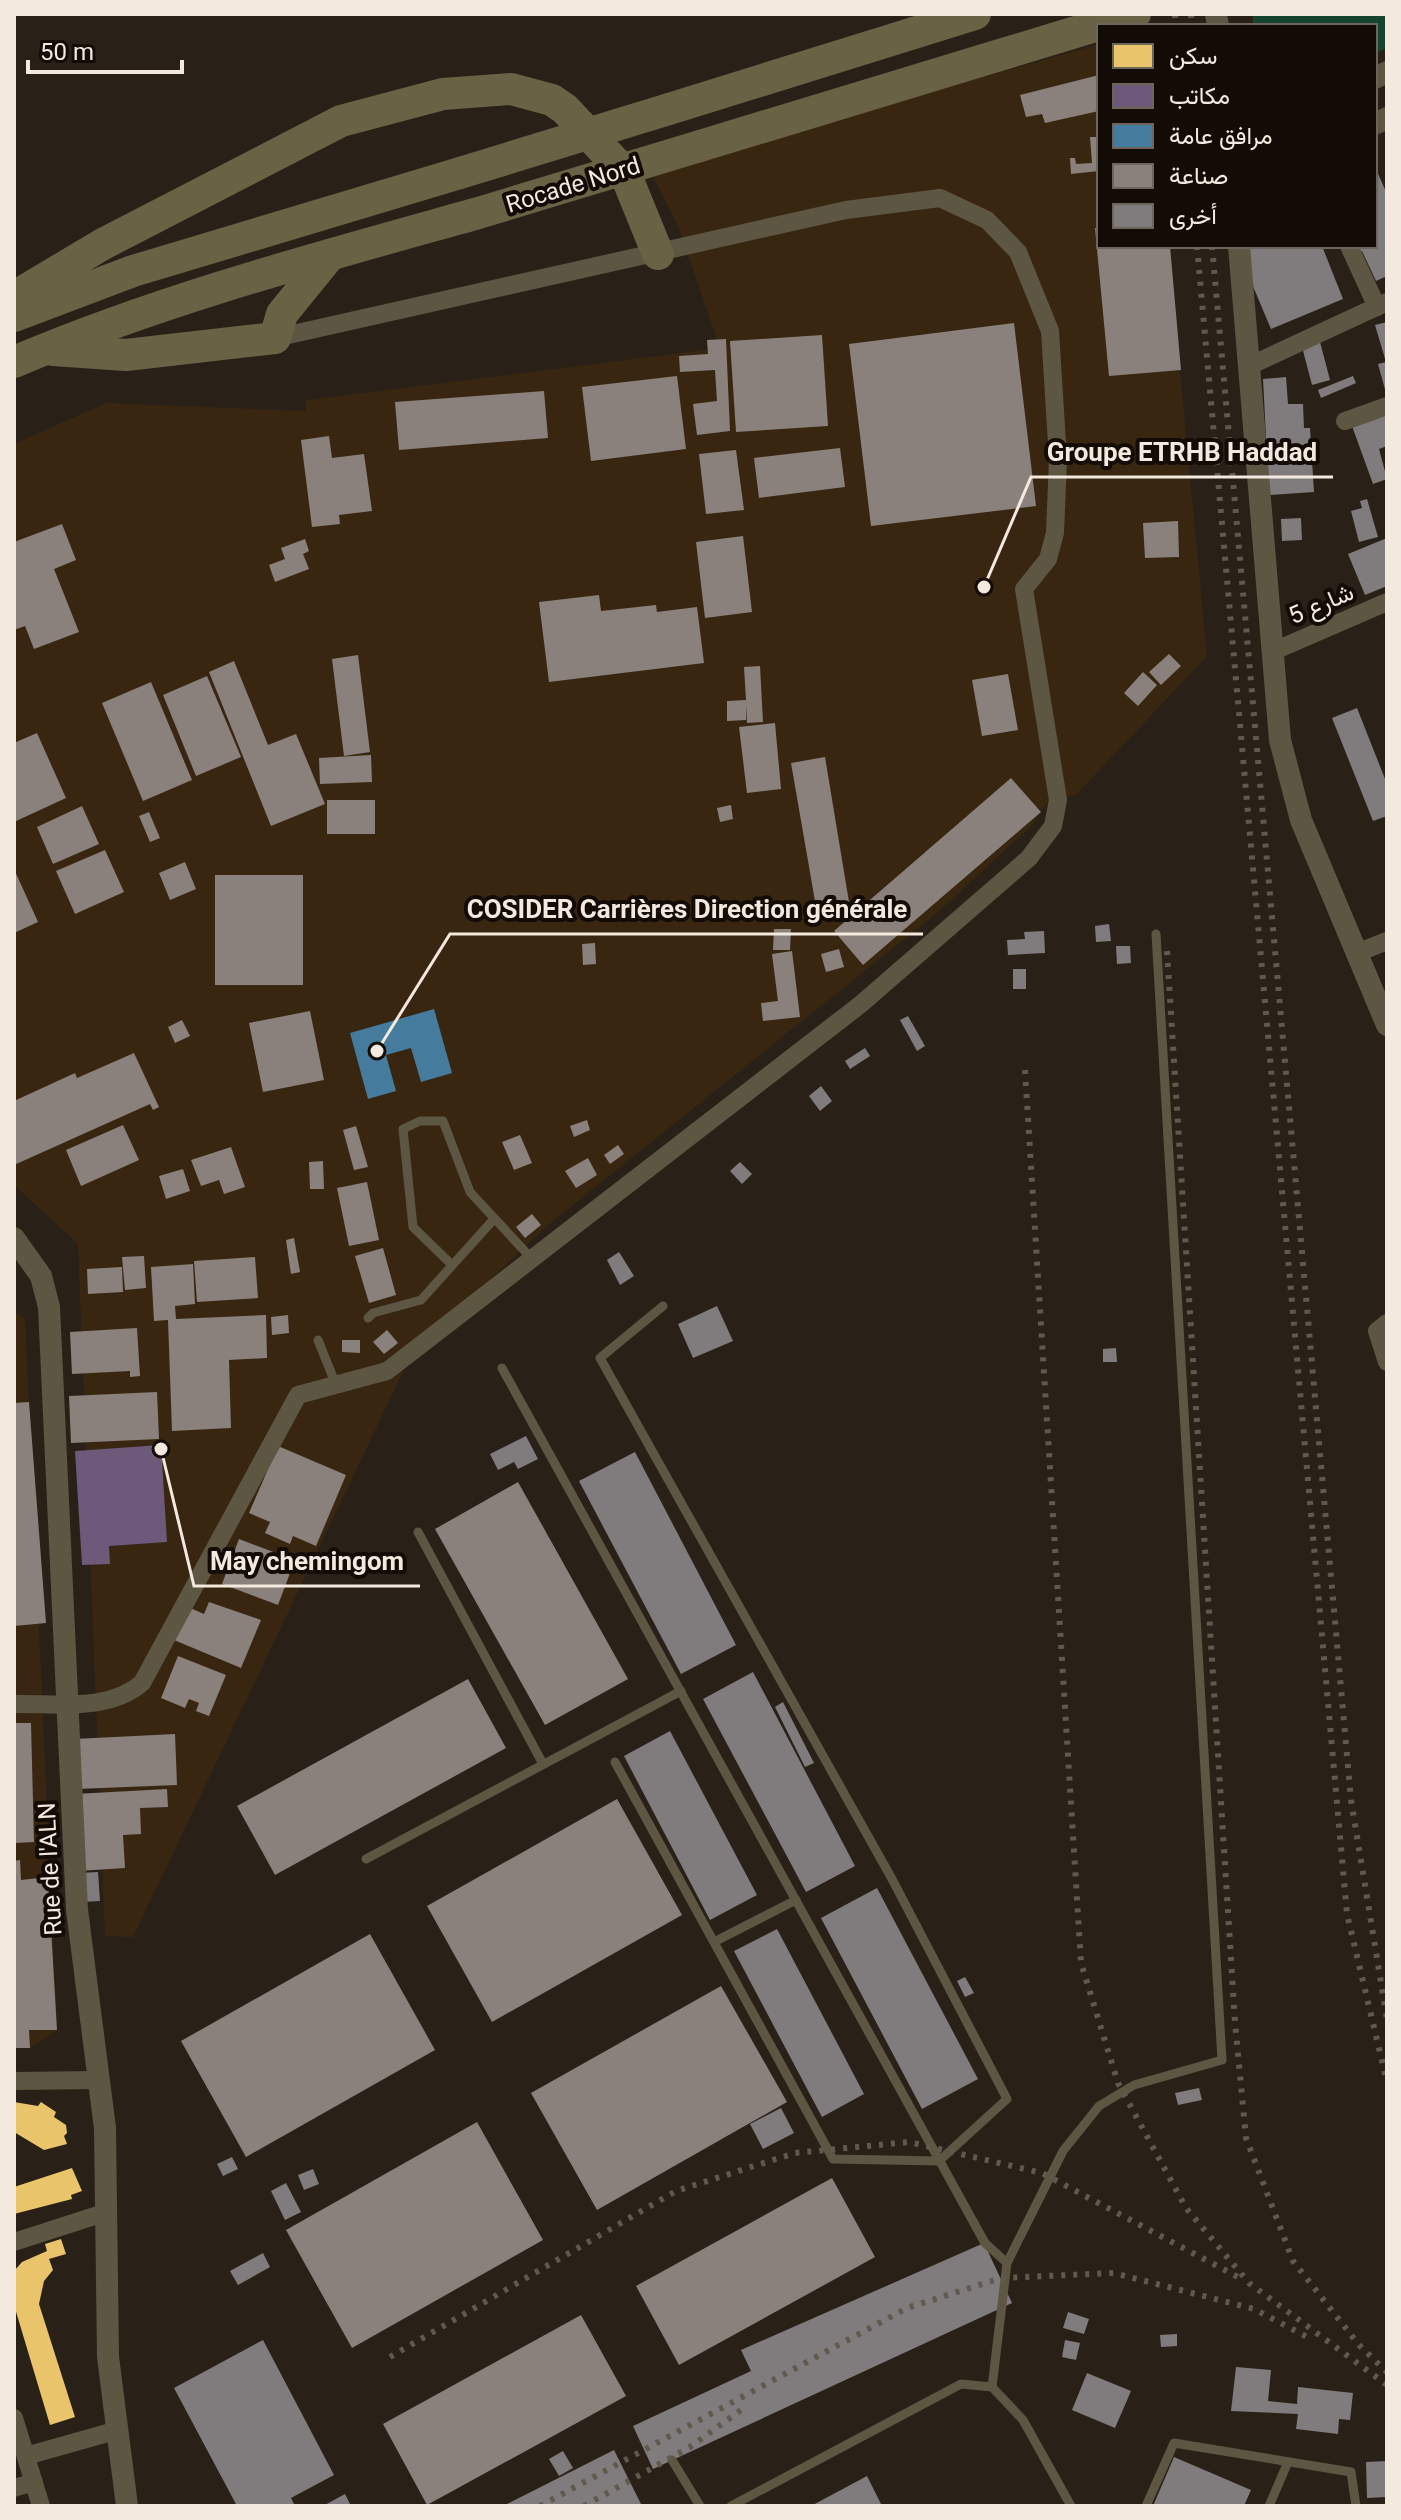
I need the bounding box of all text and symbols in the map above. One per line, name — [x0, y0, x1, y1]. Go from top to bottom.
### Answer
scale bar — [28, 24, 182, 74]
legend — [1097, 24, 1377, 248]
text: 50 m — [40, 38, 94, 66]
text: سكن — [1169, 42, 1218, 70]
text: مكاتب — [1169, 82, 1230, 110]
text: مرافق عامة — [1169, 122, 1272, 151]
street label: Rocade Nord — [503, 151, 643, 219]
text: صناعة — [1169, 162, 1228, 190]
text: أخرى — [1169, 202, 1217, 231]
callout: Groupe ETRHB Haddad — [1031, 427, 1333, 477]
text: Groupe ETRHB Haddad — [1047, 437, 1317, 467]
street label: شارع 5 — [1284, 578, 1358, 632]
callout: COSIDER Carrières Direction générale — [450, 884, 923, 934]
text: COSIDER Carrières Direction générale — [467, 894, 907, 924]
callout: May chemingom — [194, 1536, 420, 1586]
text: May chemingom — [210, 1546, 404, 1576]
street label: Rue de l'ALN — [33, 1802, 67, 1936]

